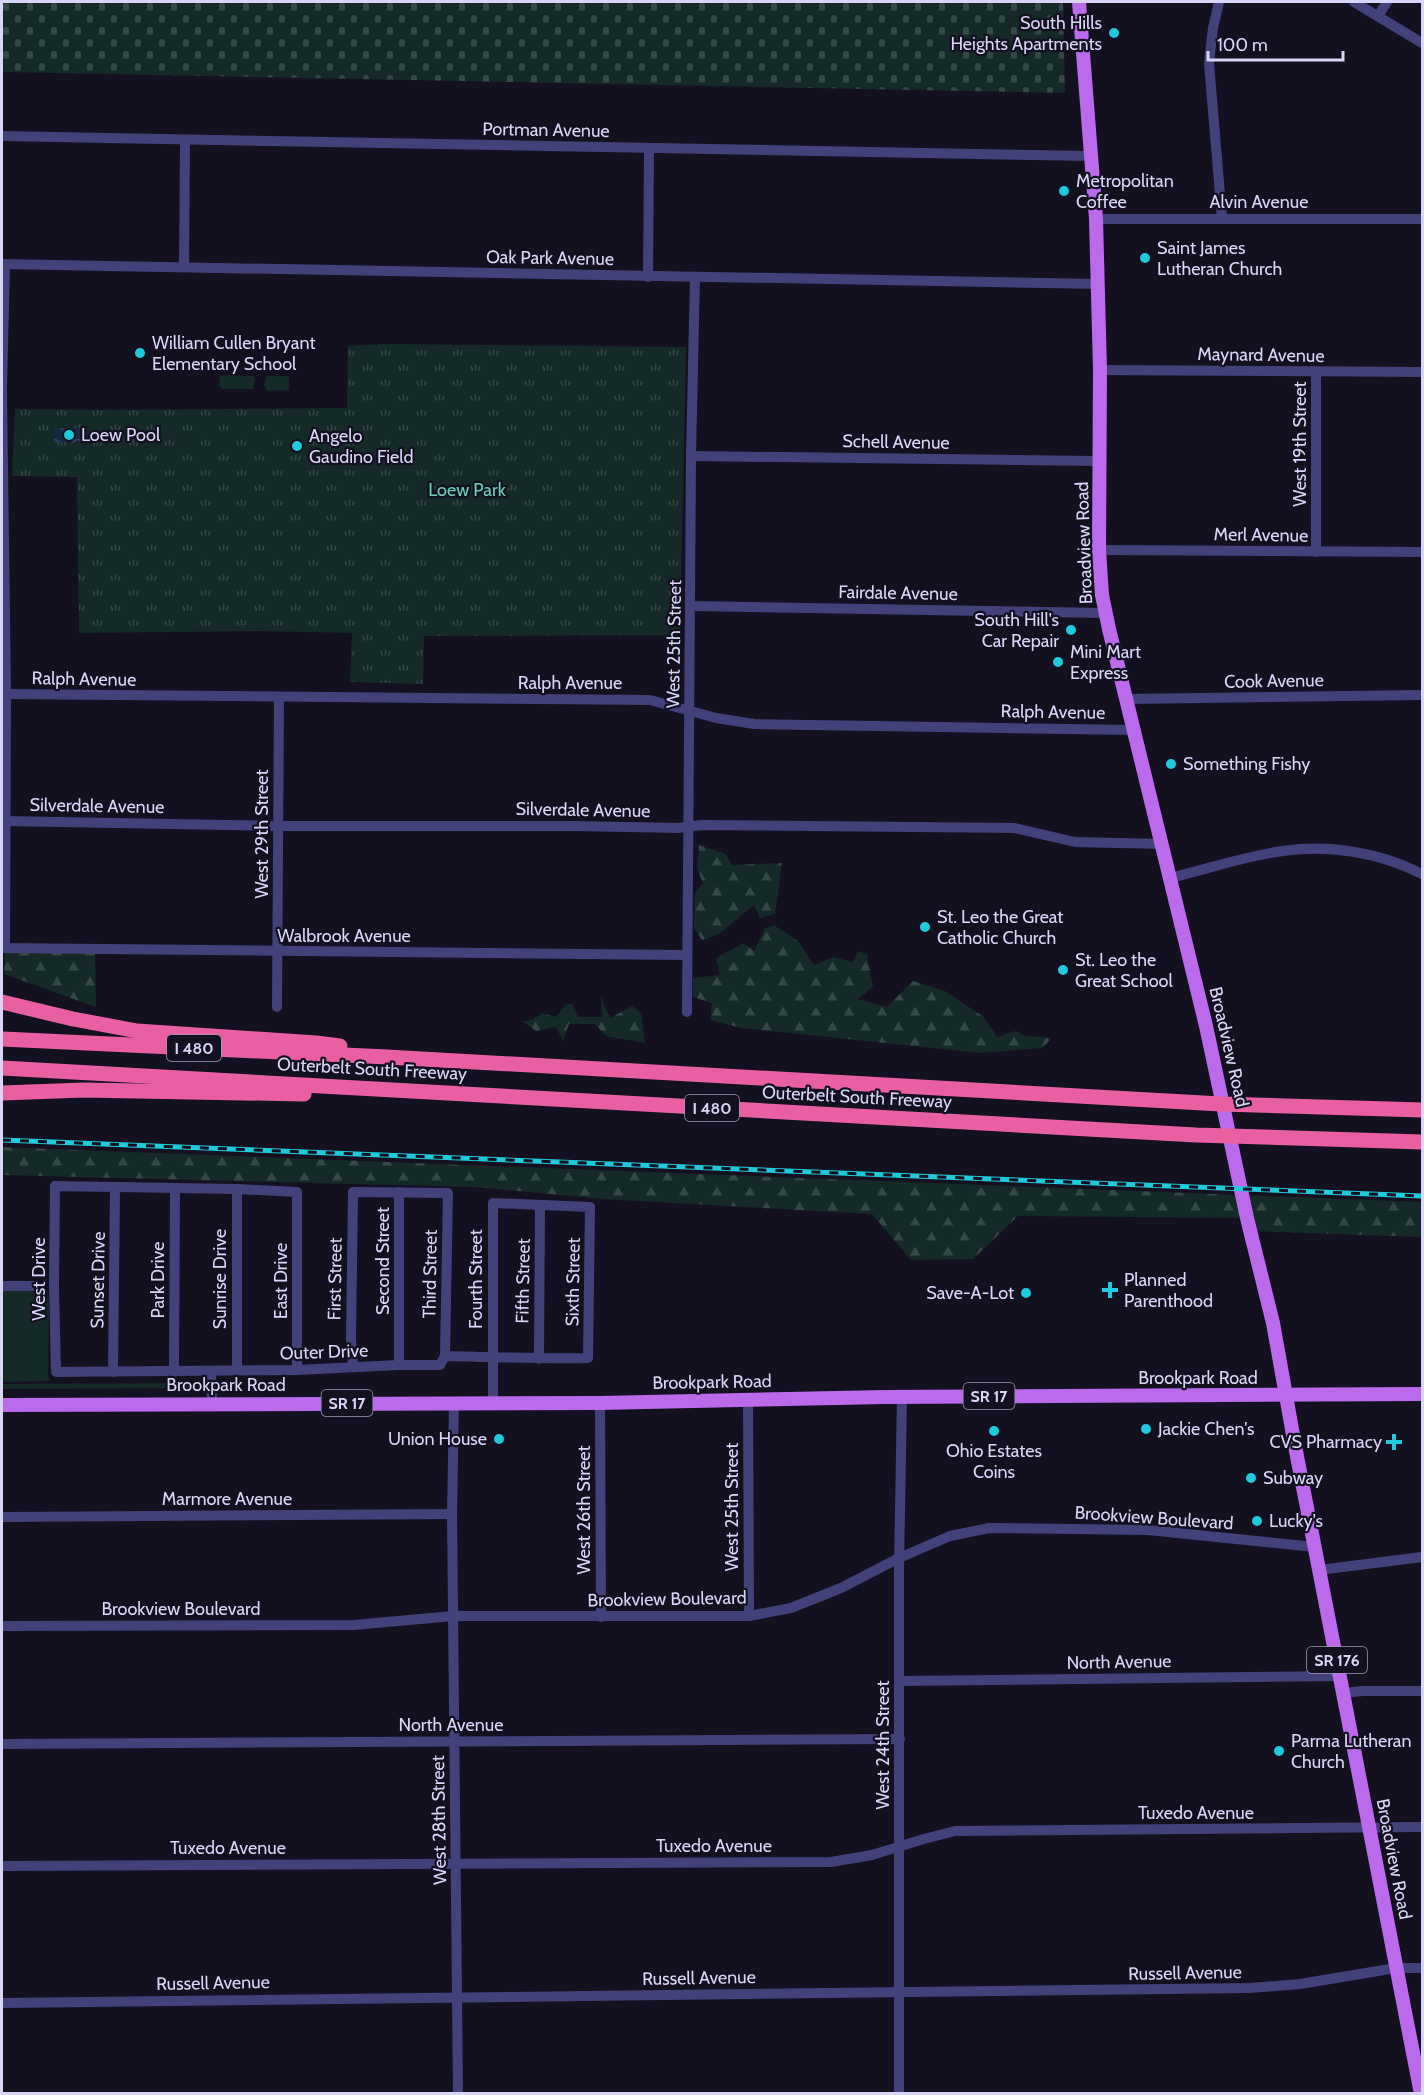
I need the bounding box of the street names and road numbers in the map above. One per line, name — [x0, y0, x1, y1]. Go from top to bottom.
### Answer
street label: Portman Avenue — [482, 118, 610, 142]
street label: Alvin Avenue — [1210, 191, 1308, 213]
street label: Oak Park Avenue — [486, 246, 614, 270]
street label: Maynard Avenue — [1197, 343, 1325, 367]
street label: West 19th Street — [1289, 381, 1311, 507]
street label: Schell Avenue — [842, 430, 950, 454]
street label: Broadview Road — [1071, 481, 1097, 605]
street label: Merl Avenue — [1213, 523, 1309, 547]
street label: West 25th Street — [662, 580, 686, 708]
street label: Fairdale Avenue — [838, 581, 958, 605]
street label: Ralph Avenue — [32, 667, 136, 691]
street label: Cook Avenue — [1224, 669, 1324, 693]
street label: Ralph Avenue — [518, 672, 622, 694]
street label: Ralph Avenue — [1001, 700, 1105, 724]
street label: West 29th Street — [251, 770, 273, 898]
street label: Silverdale Avenue — [29, 794, 165, 818]
street label: Silverdale Avenue — [515, 798, 651, 822]
street label: Walbrook Avenue — [277, 925, 411, 947]
street label: Broadview Road — [1204, 985, 1254, 1109]
road number: I 480 — [167, 1035, 221, 1061]
street label: Outerbelt South Freeway — [276, 1053, 468, 1085]
street label: Outerbelt South Freeway — [761, 1081, 953, 1113]
road number: I 480 — [685, 1095, 739, 1121]
street label: Second Street — [372, 1207, 394, 1315]
street label: Sunrise Drive — [209, 1229, 231, 1329]
street label: Third Street — [418, 1229, 442, 1319]
street label: Fourth Street — [465, 1229, 487, 1329]
street label: Sunset Drive — [86, 1231, 110, 1329]
street label: West Drive — [28, 1237, 50, 1321]
street label: Sixth Street — [561, 1237, 585, 1327]
street label: First Street — [323, 1238, 347, 1320]
street label: Fifth Street — [511, 1238, 535, 1324]
street label: Park Drive — [147, 1242, 169, 1318]
street label: East Drive — [270, 1243, 292, 1319]
street label: Outer Drive — [279, 1339, 369, 1365]
street label: Brookpark Road — [1138, 1367, 1258, 1389]
street label: Brookpark Road — [652, 1370, 772, 1394]
street label: Brookpark Road — [166, 1374, 286, 1396]
road number: SR 17 — [964, 1383, 1014, 1409]
road number: SR 17 — [322, 1390, 372, 1416]
street label: West 25th Street — [721, 1443, 743, 1571]
street label: West 26th Street — [573, 1446, 595, 1574]
street label: Marmore Avenue — [162, 1488, 292, 1510]
street label: Brookview Boulevard — [1074, 1501, 1234, 1535]
street label: Brookview Boulevard — [587, 1587, 747, 1611]
street label: Brookview Boulevard — [101, 1598, 261, 1620]
road number: SR 176 — [1307, 1647, 1367, 1673]
street label: North Avenue — [1066, 1650, 1172, 1674]
street label: West 24th Street — [872, 1680, 894, 1810]
street label: North Avenue — [399, 1714, 503, 1736]
street label: West 28th Street — [427, 1755, 451, 1885]
street label: Broadview Road — [1372, 1797, 1416, 1921]
street label: Tuxedo Avenue — [1138, 1802, 1254, 1824]
street label: Tuxedo Avenue — [656, 1835, 772, 1857]
street label: Tuxedo Avenue — [170, 1837, 286, 1859]
street label: Russell Avenue — [1128, 1961, 1242, 1985]
street label: Russell Avenue — [642, 1966, 756, 1990]
street label: Russell Avenue — [156, 1971, 270, 1995]

